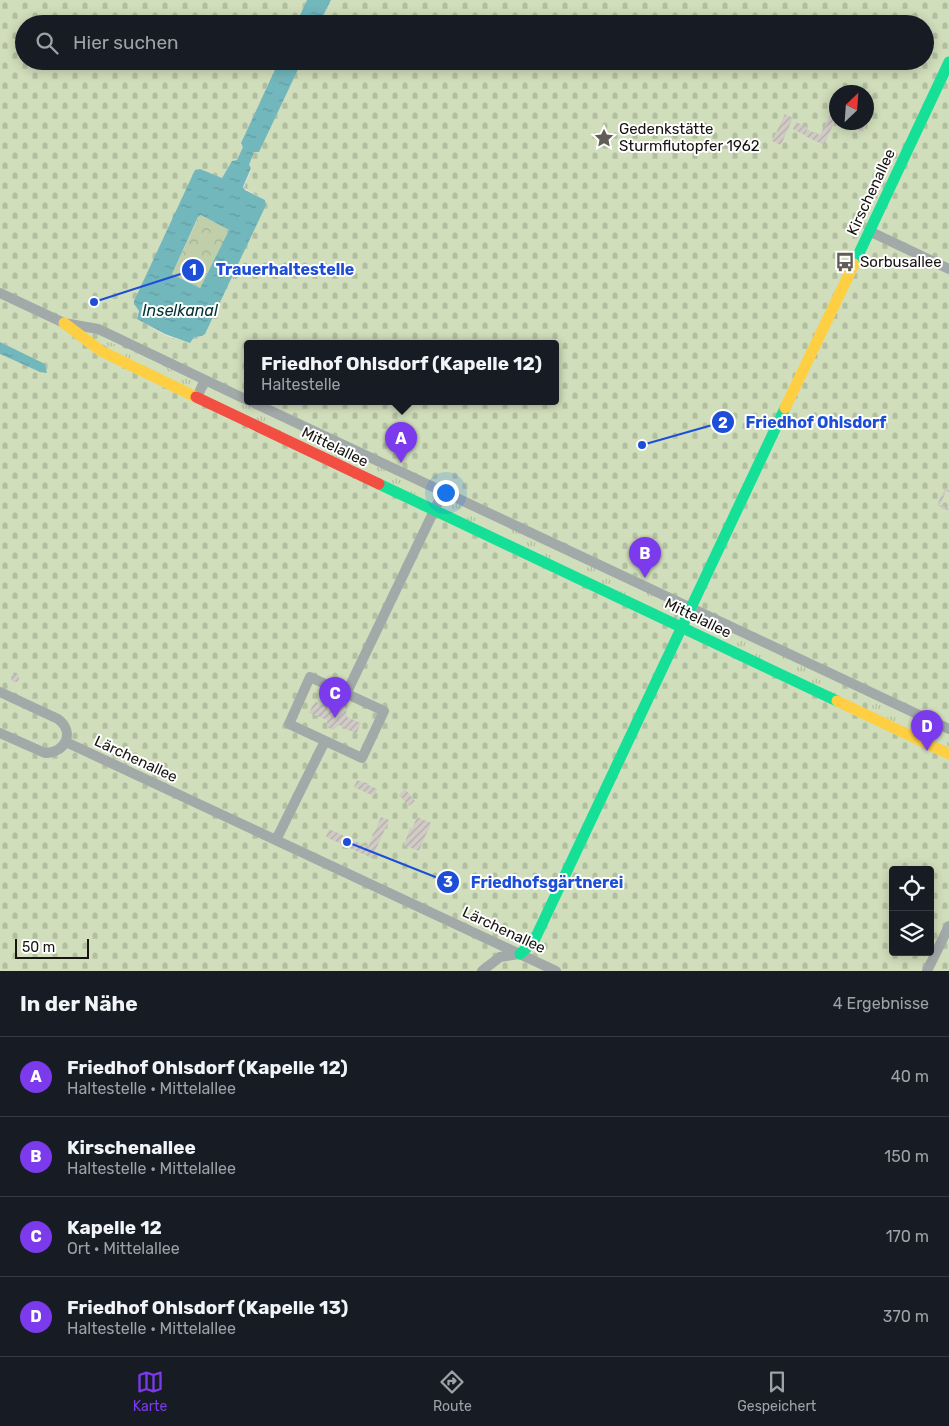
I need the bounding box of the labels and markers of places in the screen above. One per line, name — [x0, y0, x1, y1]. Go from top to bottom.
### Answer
place label: Gedenkstätte Sturmflutopfer 1962 — [619, 120, 760, 155]
place icon: Gedenkstätte Sturmflutopfer 1962 — [593, 127, 615, 149]
bus stop icon: Sorbusallee — [834, 251, 856, 273]
place label: Sorbusallee — [860, 253, 942, 271]
callout: Trauerhaltestelle — [181, 254, 364, 285]
callout: Friedhof Ohlsdorf — [710, 407, 896, 438]
pin: A — [385, 422, 417, 463]
pin: B — [629, 537, 661, 578]
pin: C — [319, 677, 351, 718]
pin: D — [911, 710, 943, 751]
callout: Friedhofsgärtnerei — [435, 866, 633, 897]

